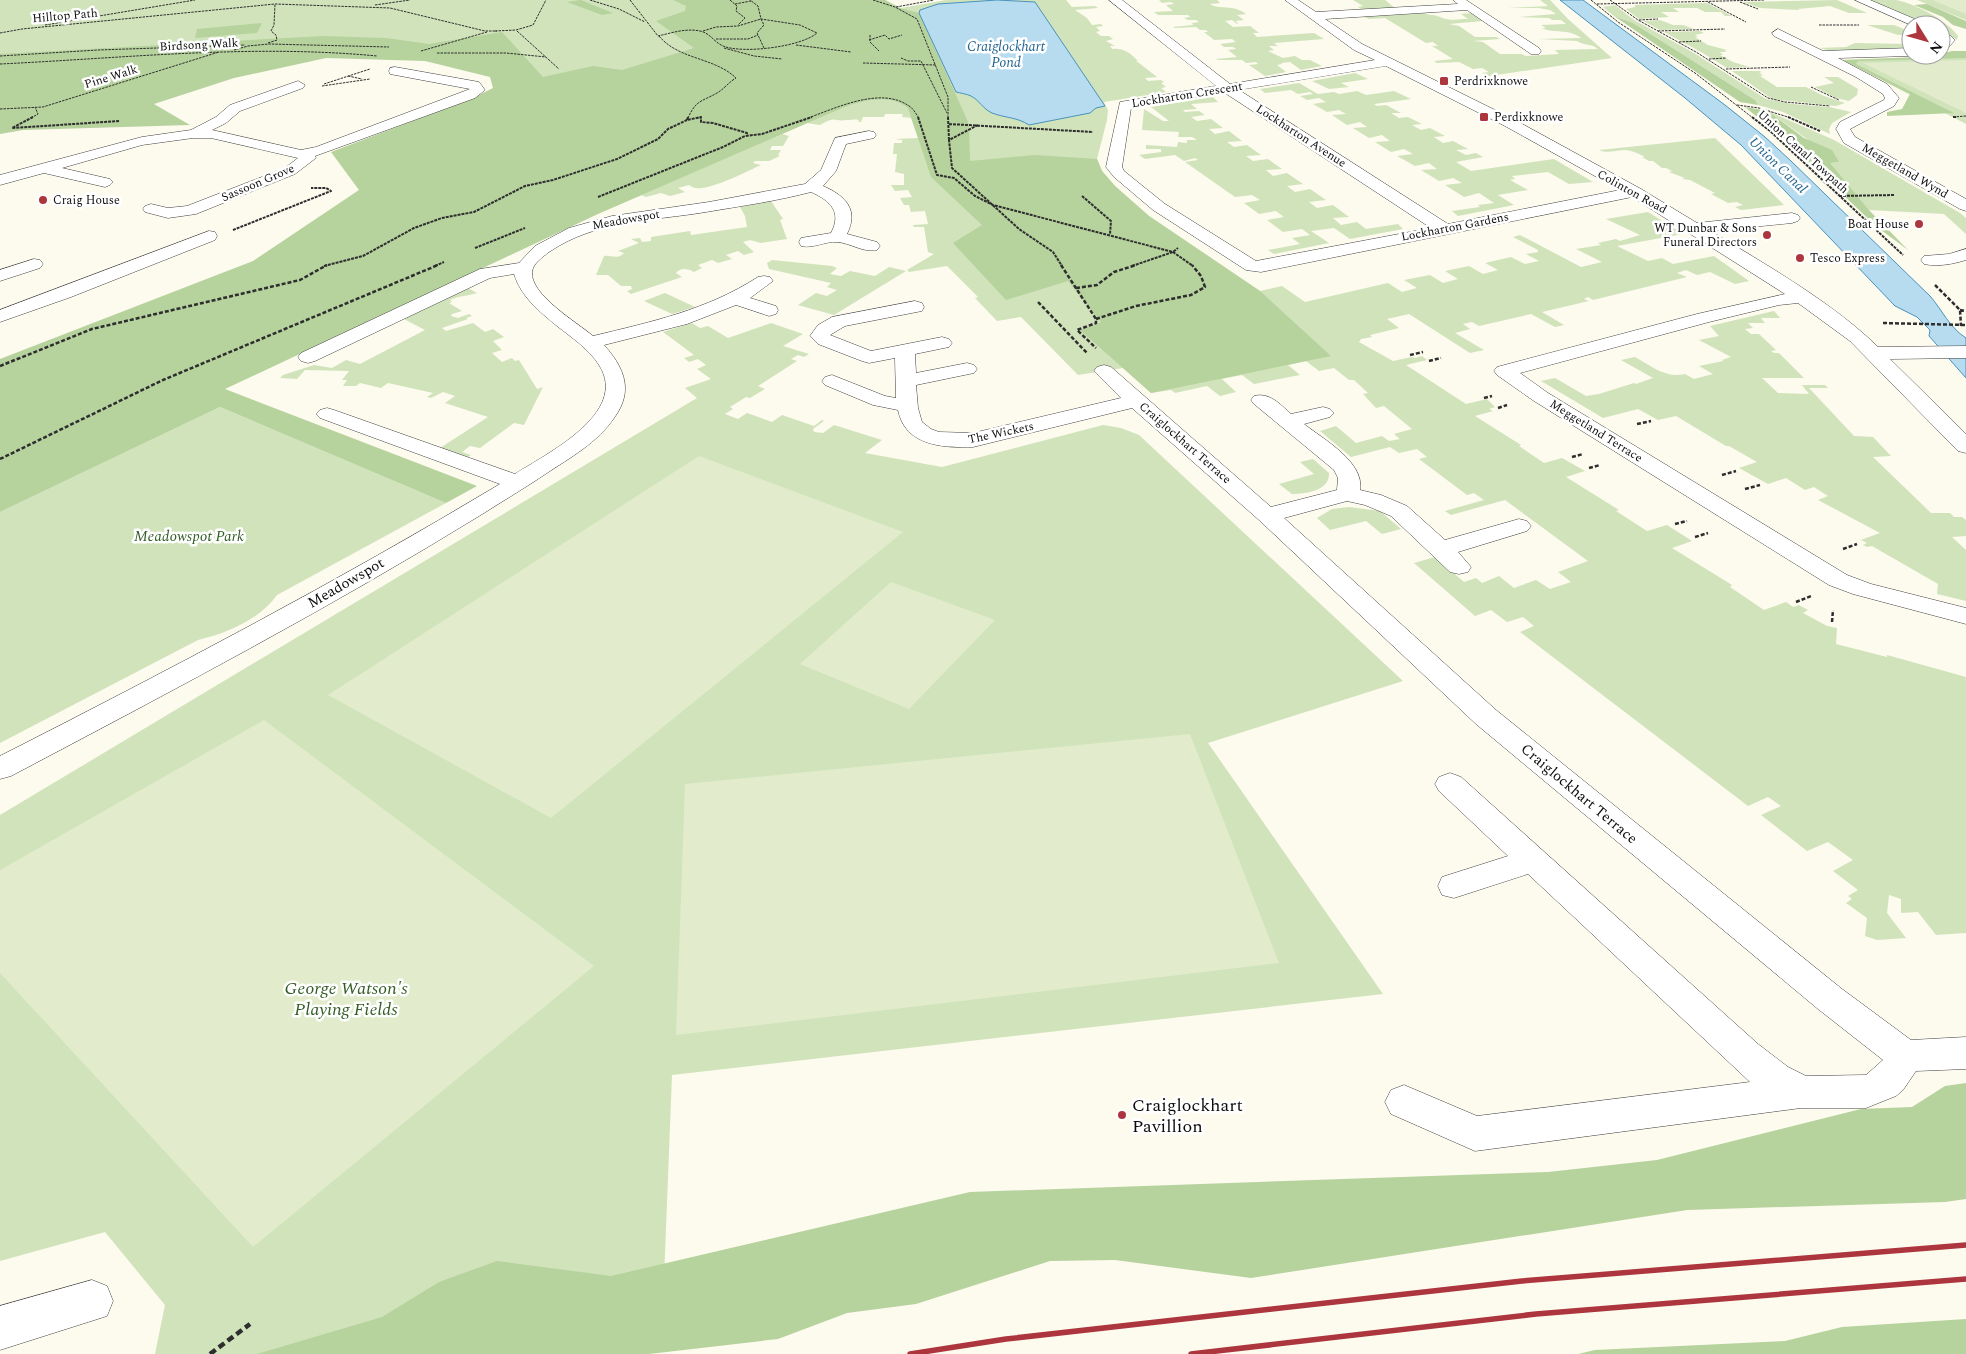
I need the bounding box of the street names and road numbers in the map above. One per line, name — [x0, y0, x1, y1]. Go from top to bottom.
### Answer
street label: Hilltop Path — [31, 4, 99, 28]
street label: Birdsong Walk — [159, 33, 239, 57]
street label: Pine Walk — [82, 60, 140, 94]
street label: Lockharton Crescent — [1130, 77, 1244, 113]
street label: Lockharton Avenue — [1252, 100, 1350, 172]
street label: Union Canal Towpath — [1755, 107, 1851, 197]
street label: Meggetland Wynd — [1858, 138, 1952, 204]
street label: Sassoon Grove — [218, 159, 298, 207]
street label: Colinton Road — [1594, 165, 1671, 219]
street label: Meadowspot — [591, 205, 661, 235]
street label: Lockharton Gardens — [1400, 207, 1510, 247]
street label: Meggetland Terrace — [1546, 395, 1646, 467]
street label: Craiglockhart Terrace — [1135, 397, 1236, 489]
street label: The Wickets — [966, 417, 1036, 449]
street label: Meadowspot — [303, 552, 389, 614]
street label: Craiglockhart Terrace — [1515, 738, 1643, 850]

